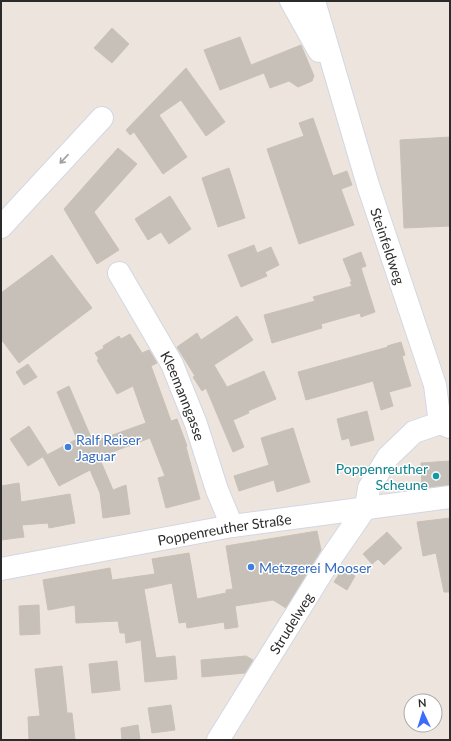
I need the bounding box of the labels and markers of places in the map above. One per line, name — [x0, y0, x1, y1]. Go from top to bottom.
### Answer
place label: Ralf Reiser Jaguar — [76, 431, 141, 464]
marker: Ralf Reiser Jaguar — [63, 442, 73, 452]
place label: Poppenreuther Scheune — [336, 460, 428, 493]
marker: Poppenreuther Scheune — [431, 471, 441, 481]
place label: Metzgerei Mooser — [259, 559, 371, 576]
marker: Metzgerei Mooser — [246, 562, 256, 572]

